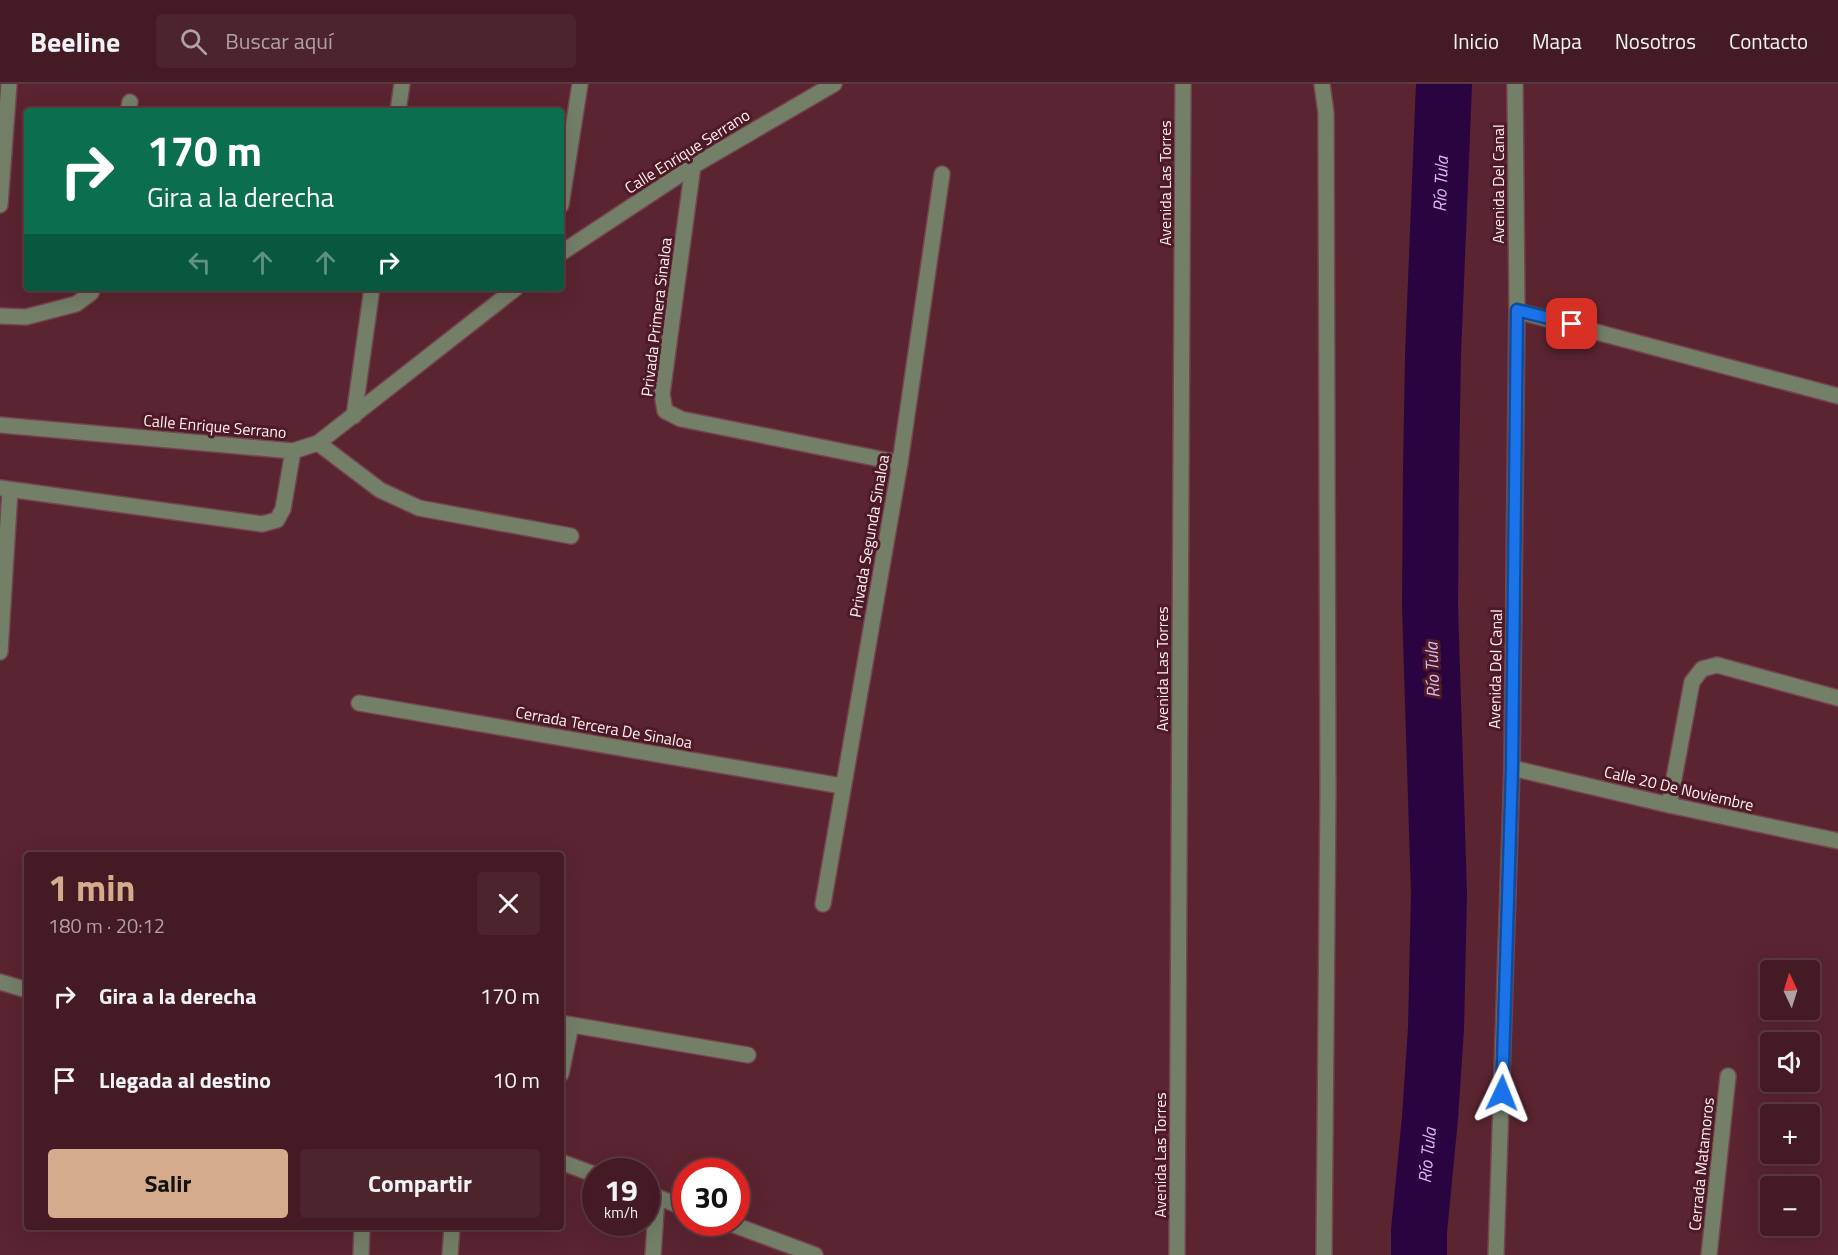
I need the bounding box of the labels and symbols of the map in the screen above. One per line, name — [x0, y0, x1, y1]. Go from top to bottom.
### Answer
street label: Calle Enrique Serrano — [620, 103, 754, 199]
street label: Avenida Las Torres — [1153, 120, 1177, 246]
street label: Avenida Del Canal — [1486, 124, 1510, 244]
water label: Río Tula — [1425, 155, 1455, 213]
street label: Privada Primera Sinaloa — [634, 236, 678, 398]
pin — [1546, 298, 1597, 349]
street label: Calle Enrique Serrano — [142, 408, 288, 444]
street label: Privada Segunda Sinaloa — [843, 453, 895, 619]
street label: Avenida Las Torres — [1150, 606, 1174, 732]
street label: Avenida Del Canal — [1482, 609, 1508, 729]
water label: Río Tula — [1418, 641, 1446, 698]
street label: Cerrada Tercera De Sinaloa — [514, 700, 694, 754]
street label: Calle 20 De Noviembre — [1602, 759, 1756, 817]
north arrow — [1760, 960, 1820, 1020]
position arrow — [1470, 1061, 1534, 1125]
street label: Avenida Las Torres — [1148, 1092, 1172, 1218]
street label: Cerrada Matamoros — [1682, 1096, 1720, 1232]
water label: Río Tula — [1410, 1125, 1443, 1184]
speed limit sign: 30 — [672, 1158, 750, 1236]

